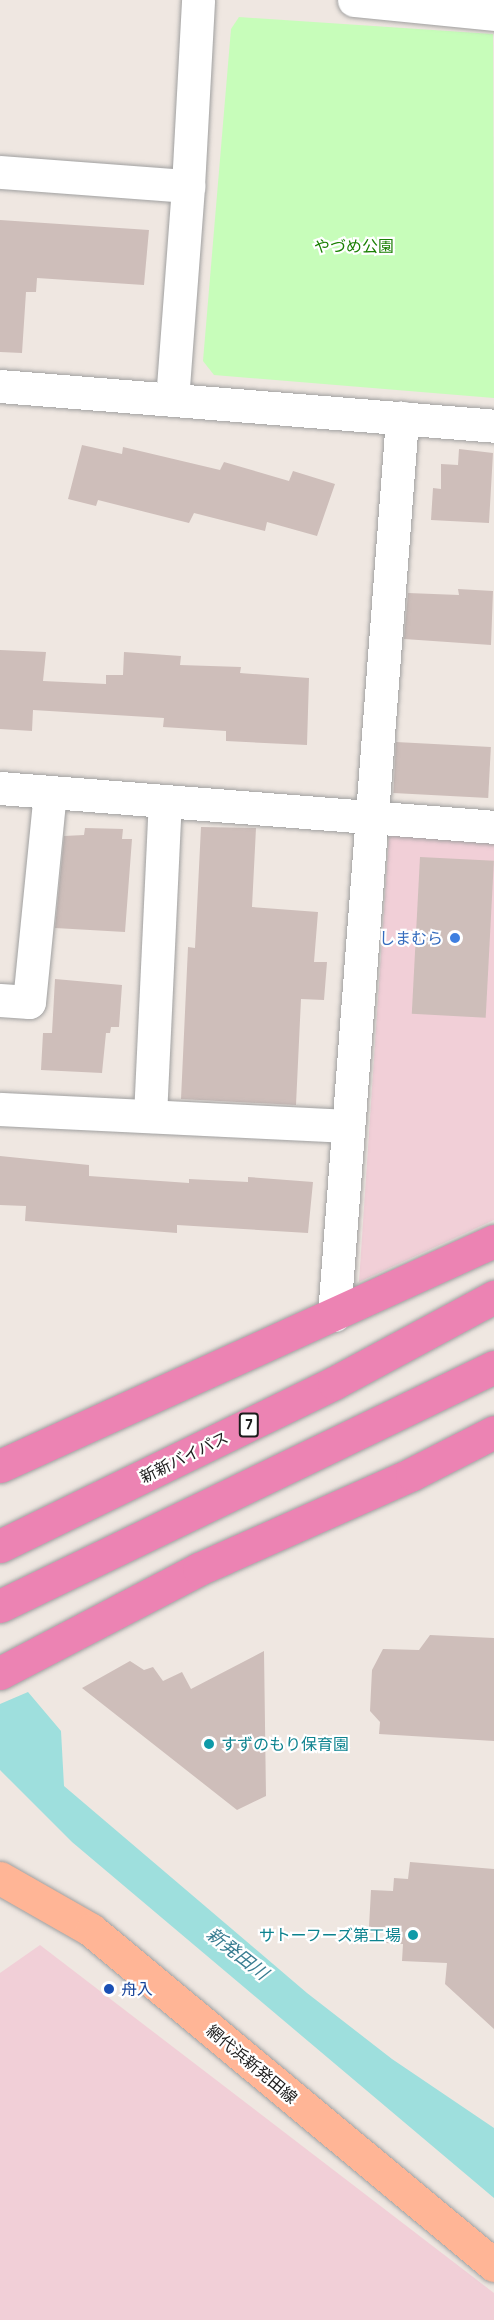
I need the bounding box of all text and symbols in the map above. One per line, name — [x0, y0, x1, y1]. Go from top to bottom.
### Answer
park label: やづめ公園 — [314, 236, 394, 256]
place label: しまむら — [379, 928, 443, 948]
marker: しまむら — [448, 931, 462, 945]
road number: 7 — [238, 1413, 260, 1437]
street label: 新新バイパス — [137, 1427, 231, 1487]
place label: すずのもり保育園 — [221, 1734, 349, 1754]
marker: すずのもり保育園 — [202, 1737, 216, 1751]
water label: 新発田川 — [202, 1923, 272, 1985]
place label: サトーフーズ第工場 — [257, 1925, 401, 1945]
marker: サトーフーズ第工場 — [406, 1928, 420, 1942]
place label: 舟入 — [121, 1979, 153, 1999]
marker: 舟入 — [102, 1982, 116, 1996]
street label: 網代浜新発田線 — [203, 2021, 301, 2107]

